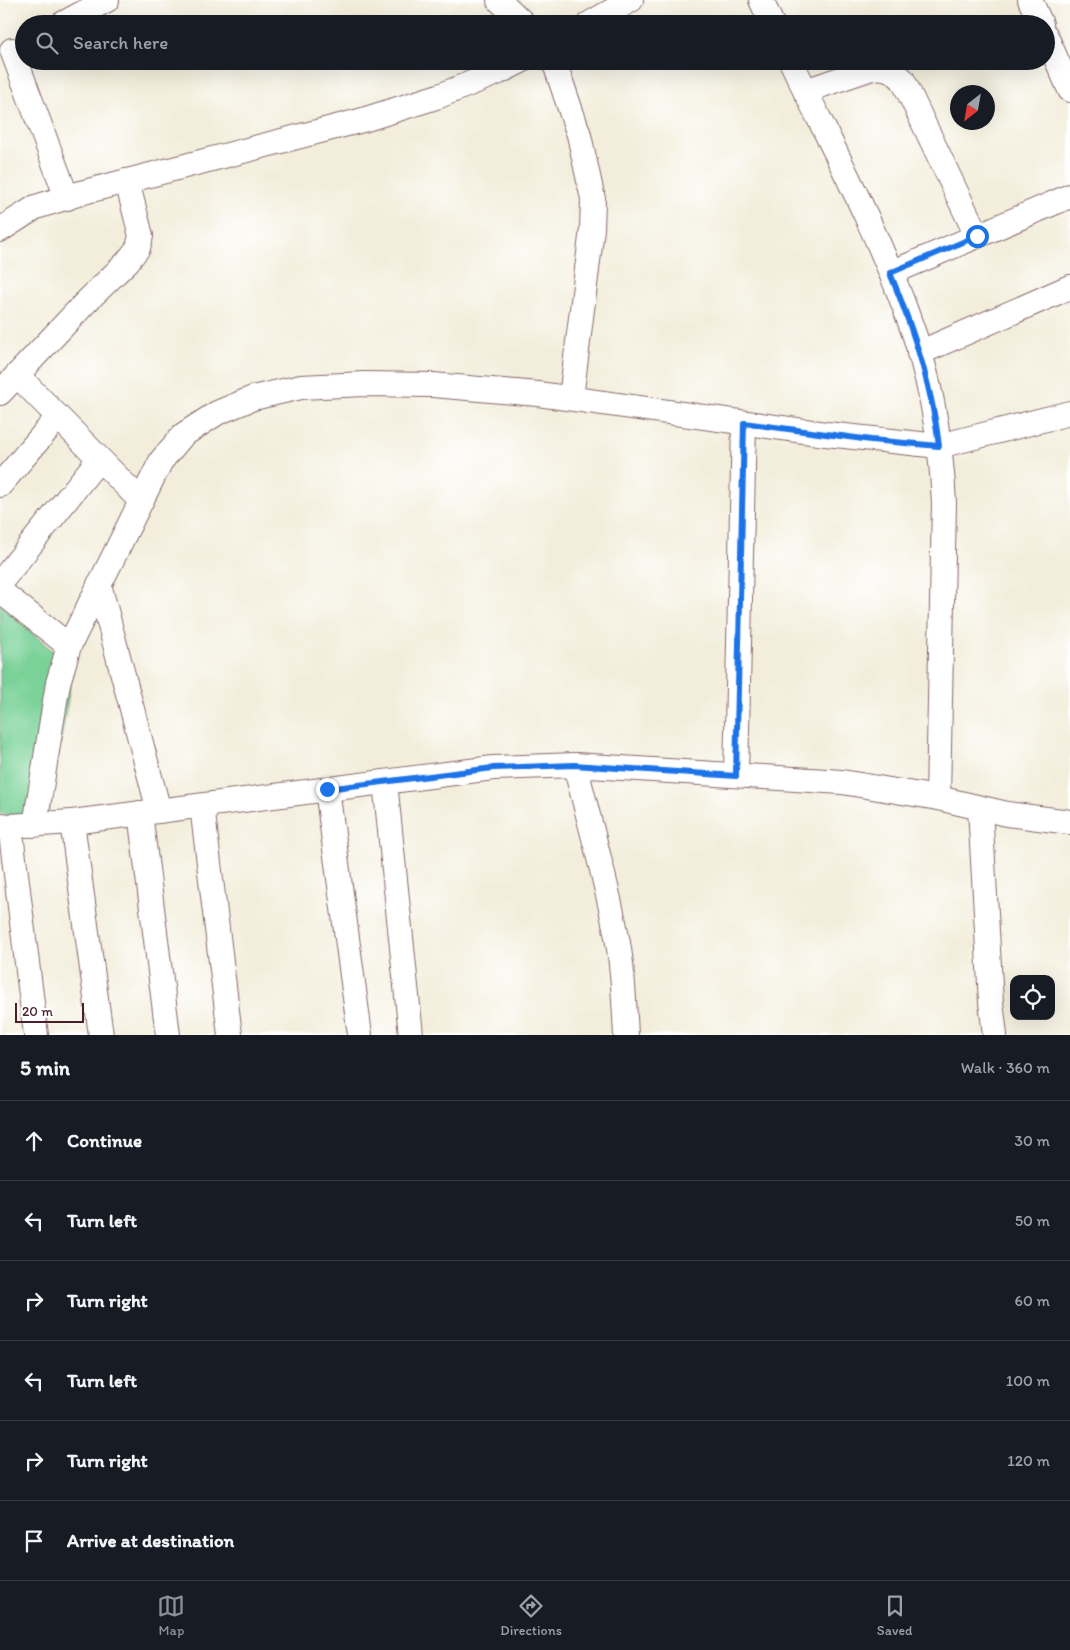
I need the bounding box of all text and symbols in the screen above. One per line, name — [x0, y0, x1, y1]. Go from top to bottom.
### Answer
search box — [15, 15, 1055, 70]
icon: search — [33, 29, 61, 57]
text: Search here — [73, 31, 168, 54]
north arrow — [950, 85, 995, 130]
route start — [966, 225, 989, 248]
route end — [316, 778, 339, 801]
map controls — [1010, 975, 1055, 1020]
button: locate — [1010, 975, 1055, 1020]
scale bar — [15, 1000, 84, 1023]
text: 20 m — [22, 1003, 53, 1020]
text: 5 min — [20, 1055, 70, 1080]
text: Walk · 360 m — [961, 1058, 1050, 1077]
icon: ahead — [20, 1127, 48, 1155]
text: Continue — [67, 1129, 142, 1152]
text: 30 m — [1014, 1131, 1050, 1150]
icon: left — [20, 1207, 48, 1235]
text: Turn left — [67, 1209, 137, 1232]
text: 50 m — [1015, 1211, 1050, 1230]
icon: right — [20, 1287, 48, 1315]
text: Turn right — [67, 1289, 148, 1312]
text: 60 m — [1015, 1291, 1050, 1310]
icon: left — [20, 1367, 48, 1395]
text: Turn left — [67, 1369, 137, 1392]
text: 100 m — [1006, 1371, 1050, 1390]
icon: right — [20, 1447, 48, 1475]
text: Turn right — [67, 1449, 148, 1472]
text: 120 m — [1007, 1451, 1050, 1470]
icon: arrive — [20, 1527, 48, 1555]
text: Arrive at destination — [67, 1529, 234, 1552]
tab: Map — [157, 1592, 185, 1639]
tab: Directions — [500, 1592, 562, 1639]
tab: Saved — [877, 1592, 913, 1639]

